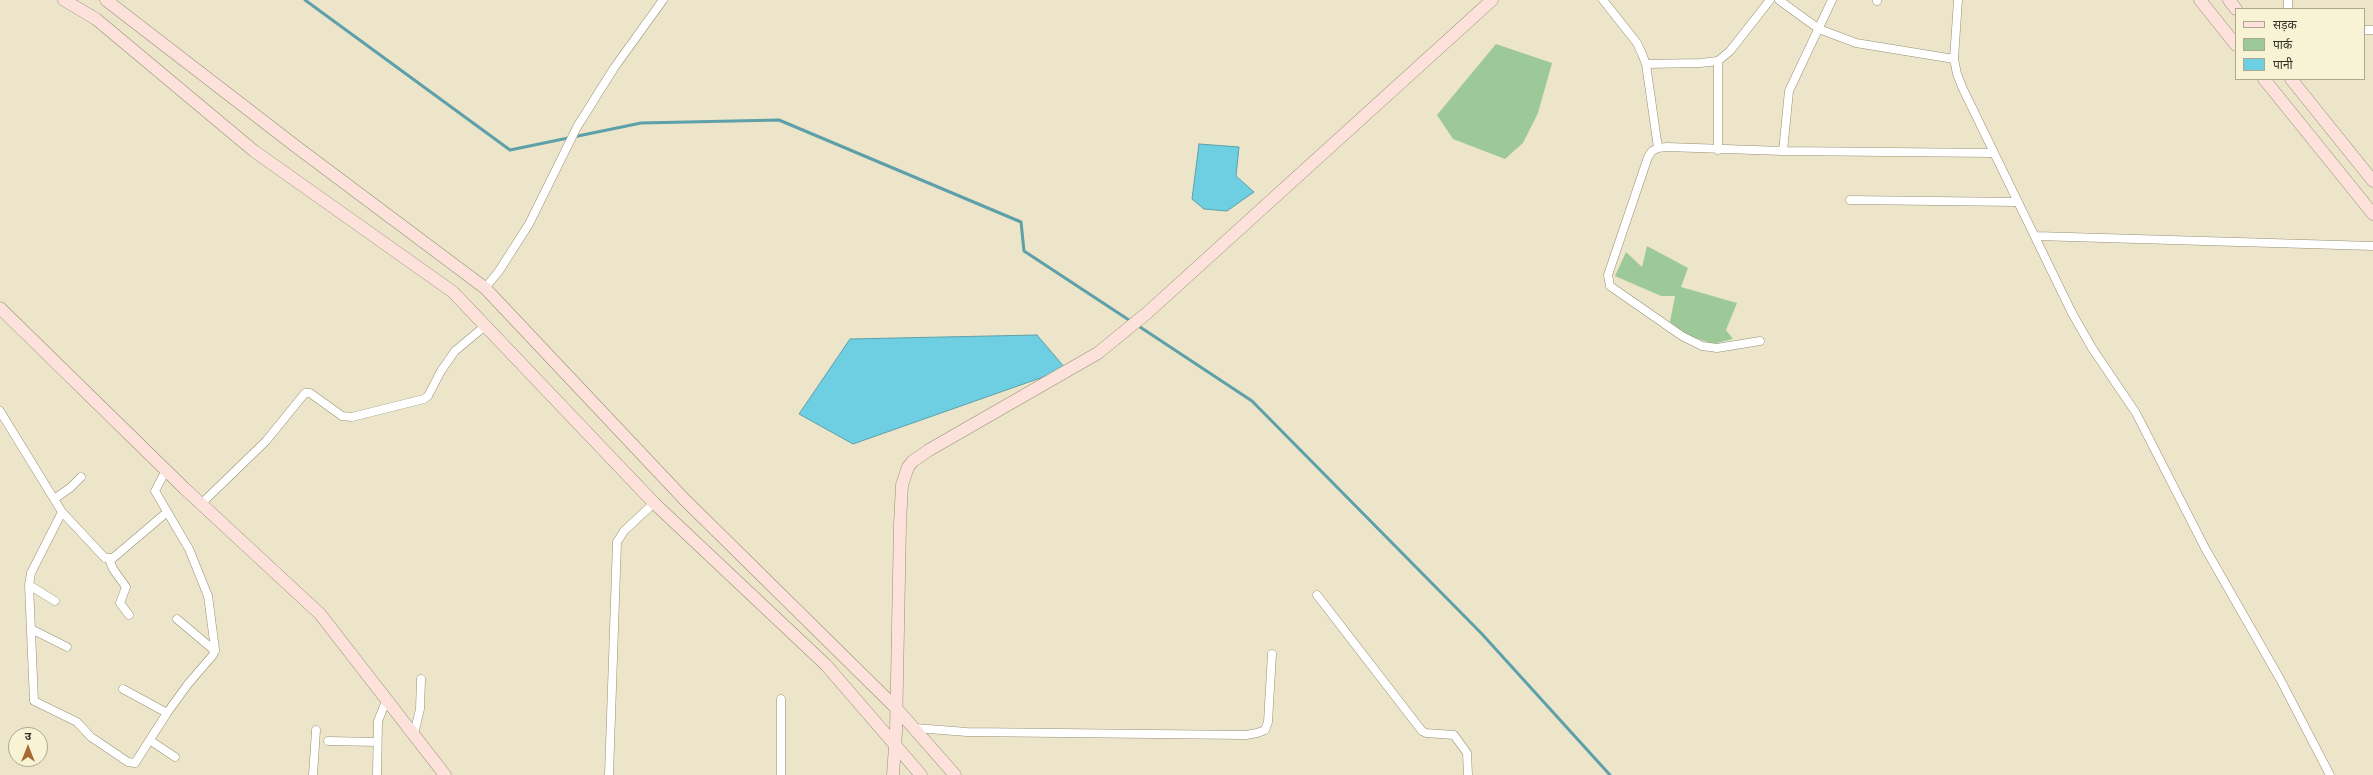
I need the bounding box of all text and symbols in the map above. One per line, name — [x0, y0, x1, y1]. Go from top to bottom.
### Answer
legend — [2235, 8, 2365, 80]
text: सड़क — [2273, 15, 2297, 34]
text: पार्क — [2273, 35, 2292, 54]
text: पानी — [2273, 55, 2293, 74]
north arrow — [8, 727, 48, 767]
text: उ — [25, 728, 31, 744]

